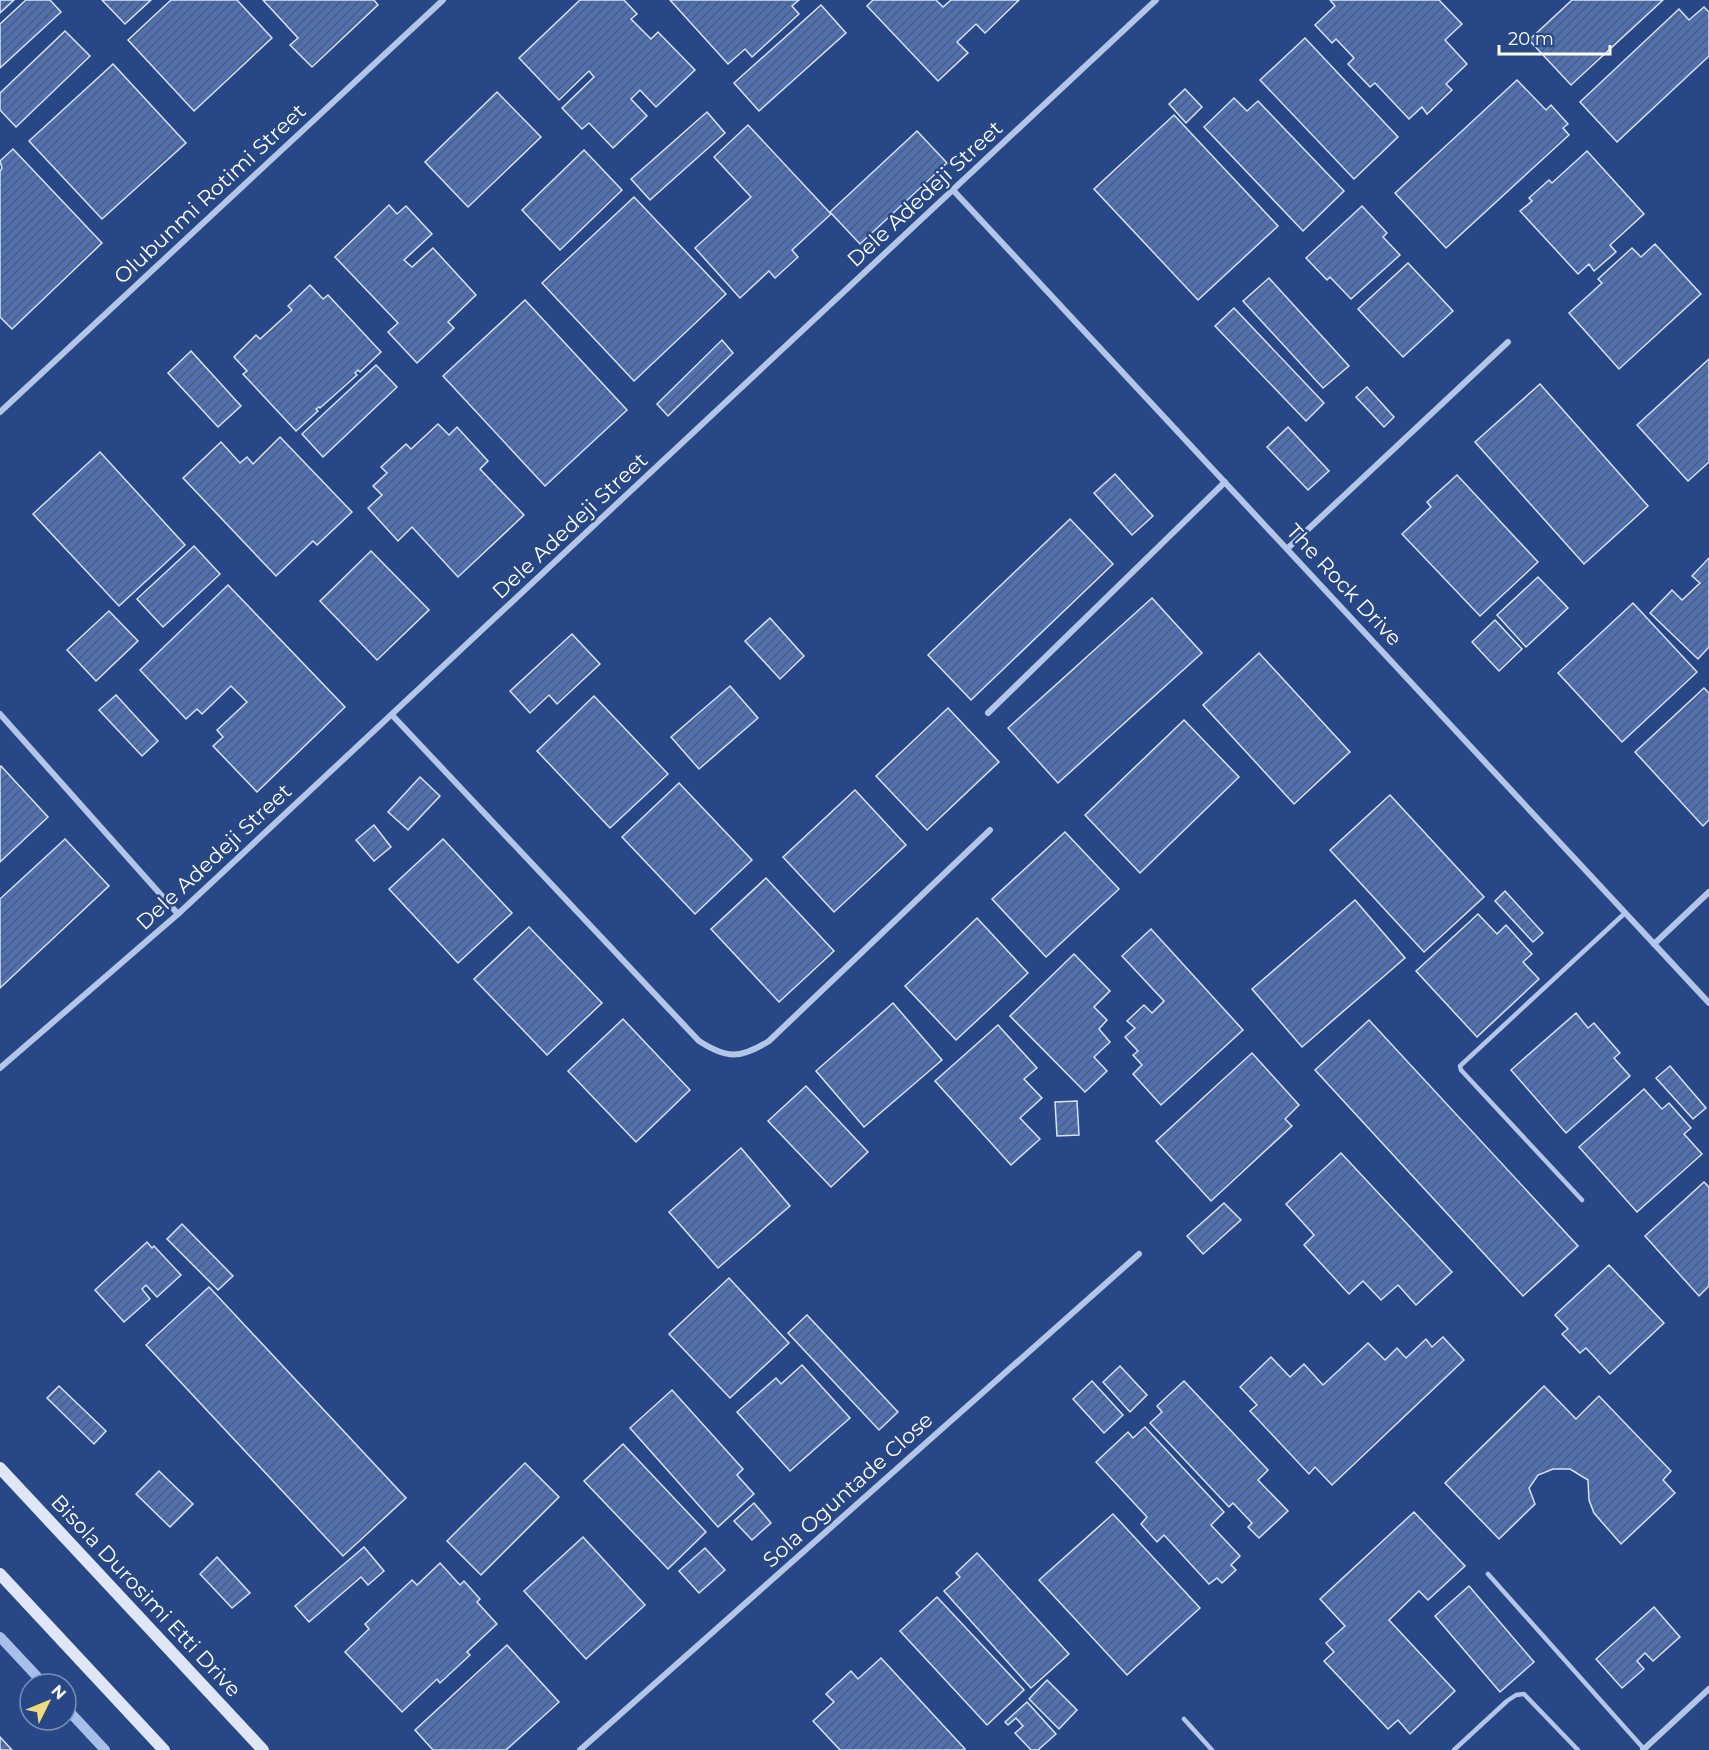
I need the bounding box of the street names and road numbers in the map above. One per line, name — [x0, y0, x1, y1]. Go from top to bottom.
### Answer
street label: Olubunmi Rotimi Street — [109, 98, 311, 289]
street label: Dele Adedeji Street — [842, 115, 1007, 272]
street label: Dele Adedeji Street — [487, 447, 652, 604]
street label: The Rock Drive — [1282, 519, 1407, 651]
street label: Dele Adedeji Street — [131, 778, 296, 935]
street label: Sola Oguntade Close — [758, 1407, 938, 1572]
street label: Bisola Durosimi Etti Drive — [46, 1489, 247, 1702]

